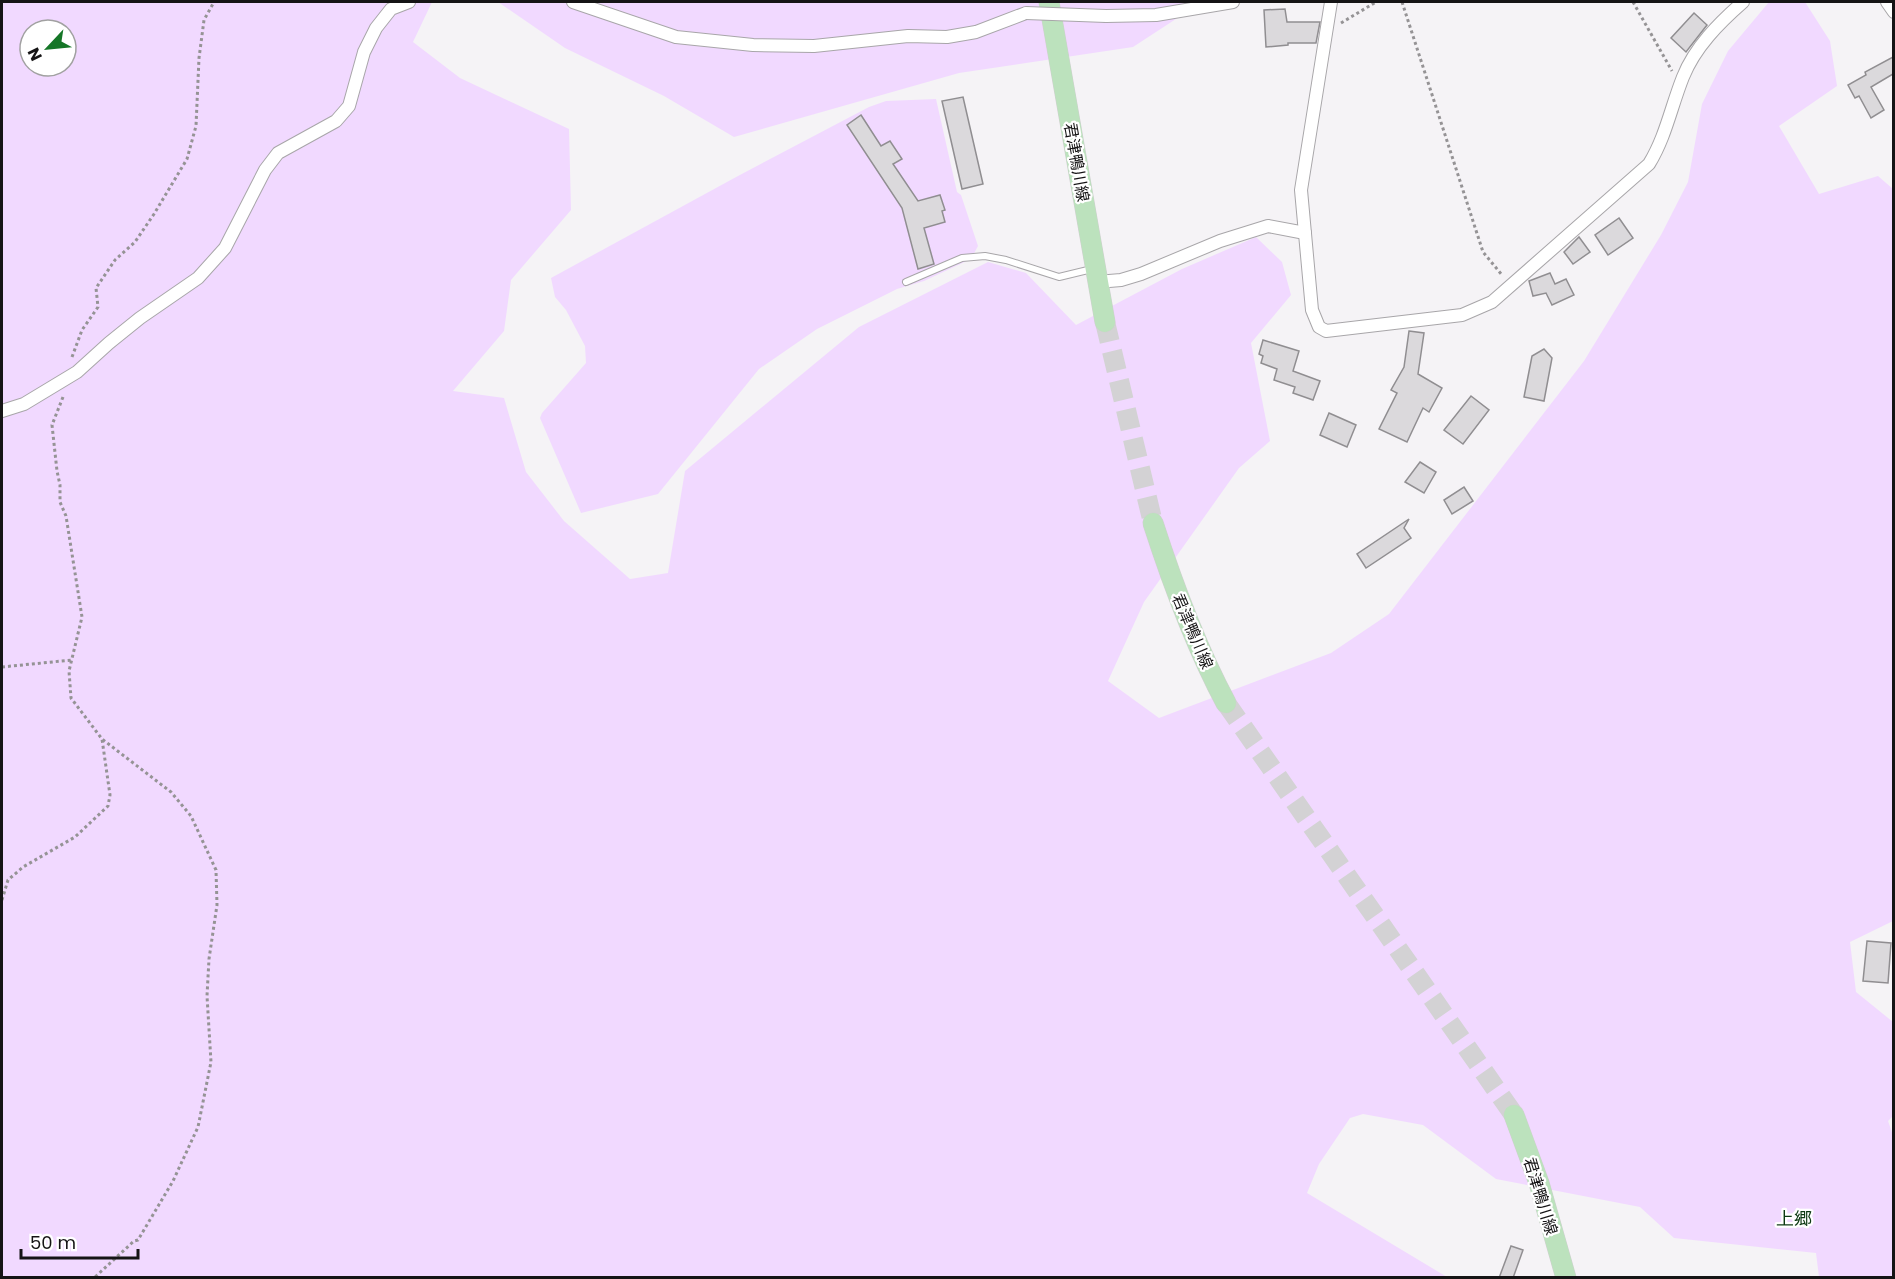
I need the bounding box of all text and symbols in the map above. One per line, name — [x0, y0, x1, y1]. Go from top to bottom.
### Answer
north arrow — [18, 18, 78, 78]
text: N — [22, 44, 48, 65]
street label: 君津鴨川線 — [1058, 121, 1095, 203]
street label: 君津鴨川線 — [1166, 590, 1219, 673]
street label: 君津鴨川線 — [1518, 1155, 1563, 1238]
district label: 上郷 — [1776, 1206, 1812, 1231]
scale bar — [21, 1222, 138, 1260]
text: 50 m — [30, 1230, 76, 1255]

